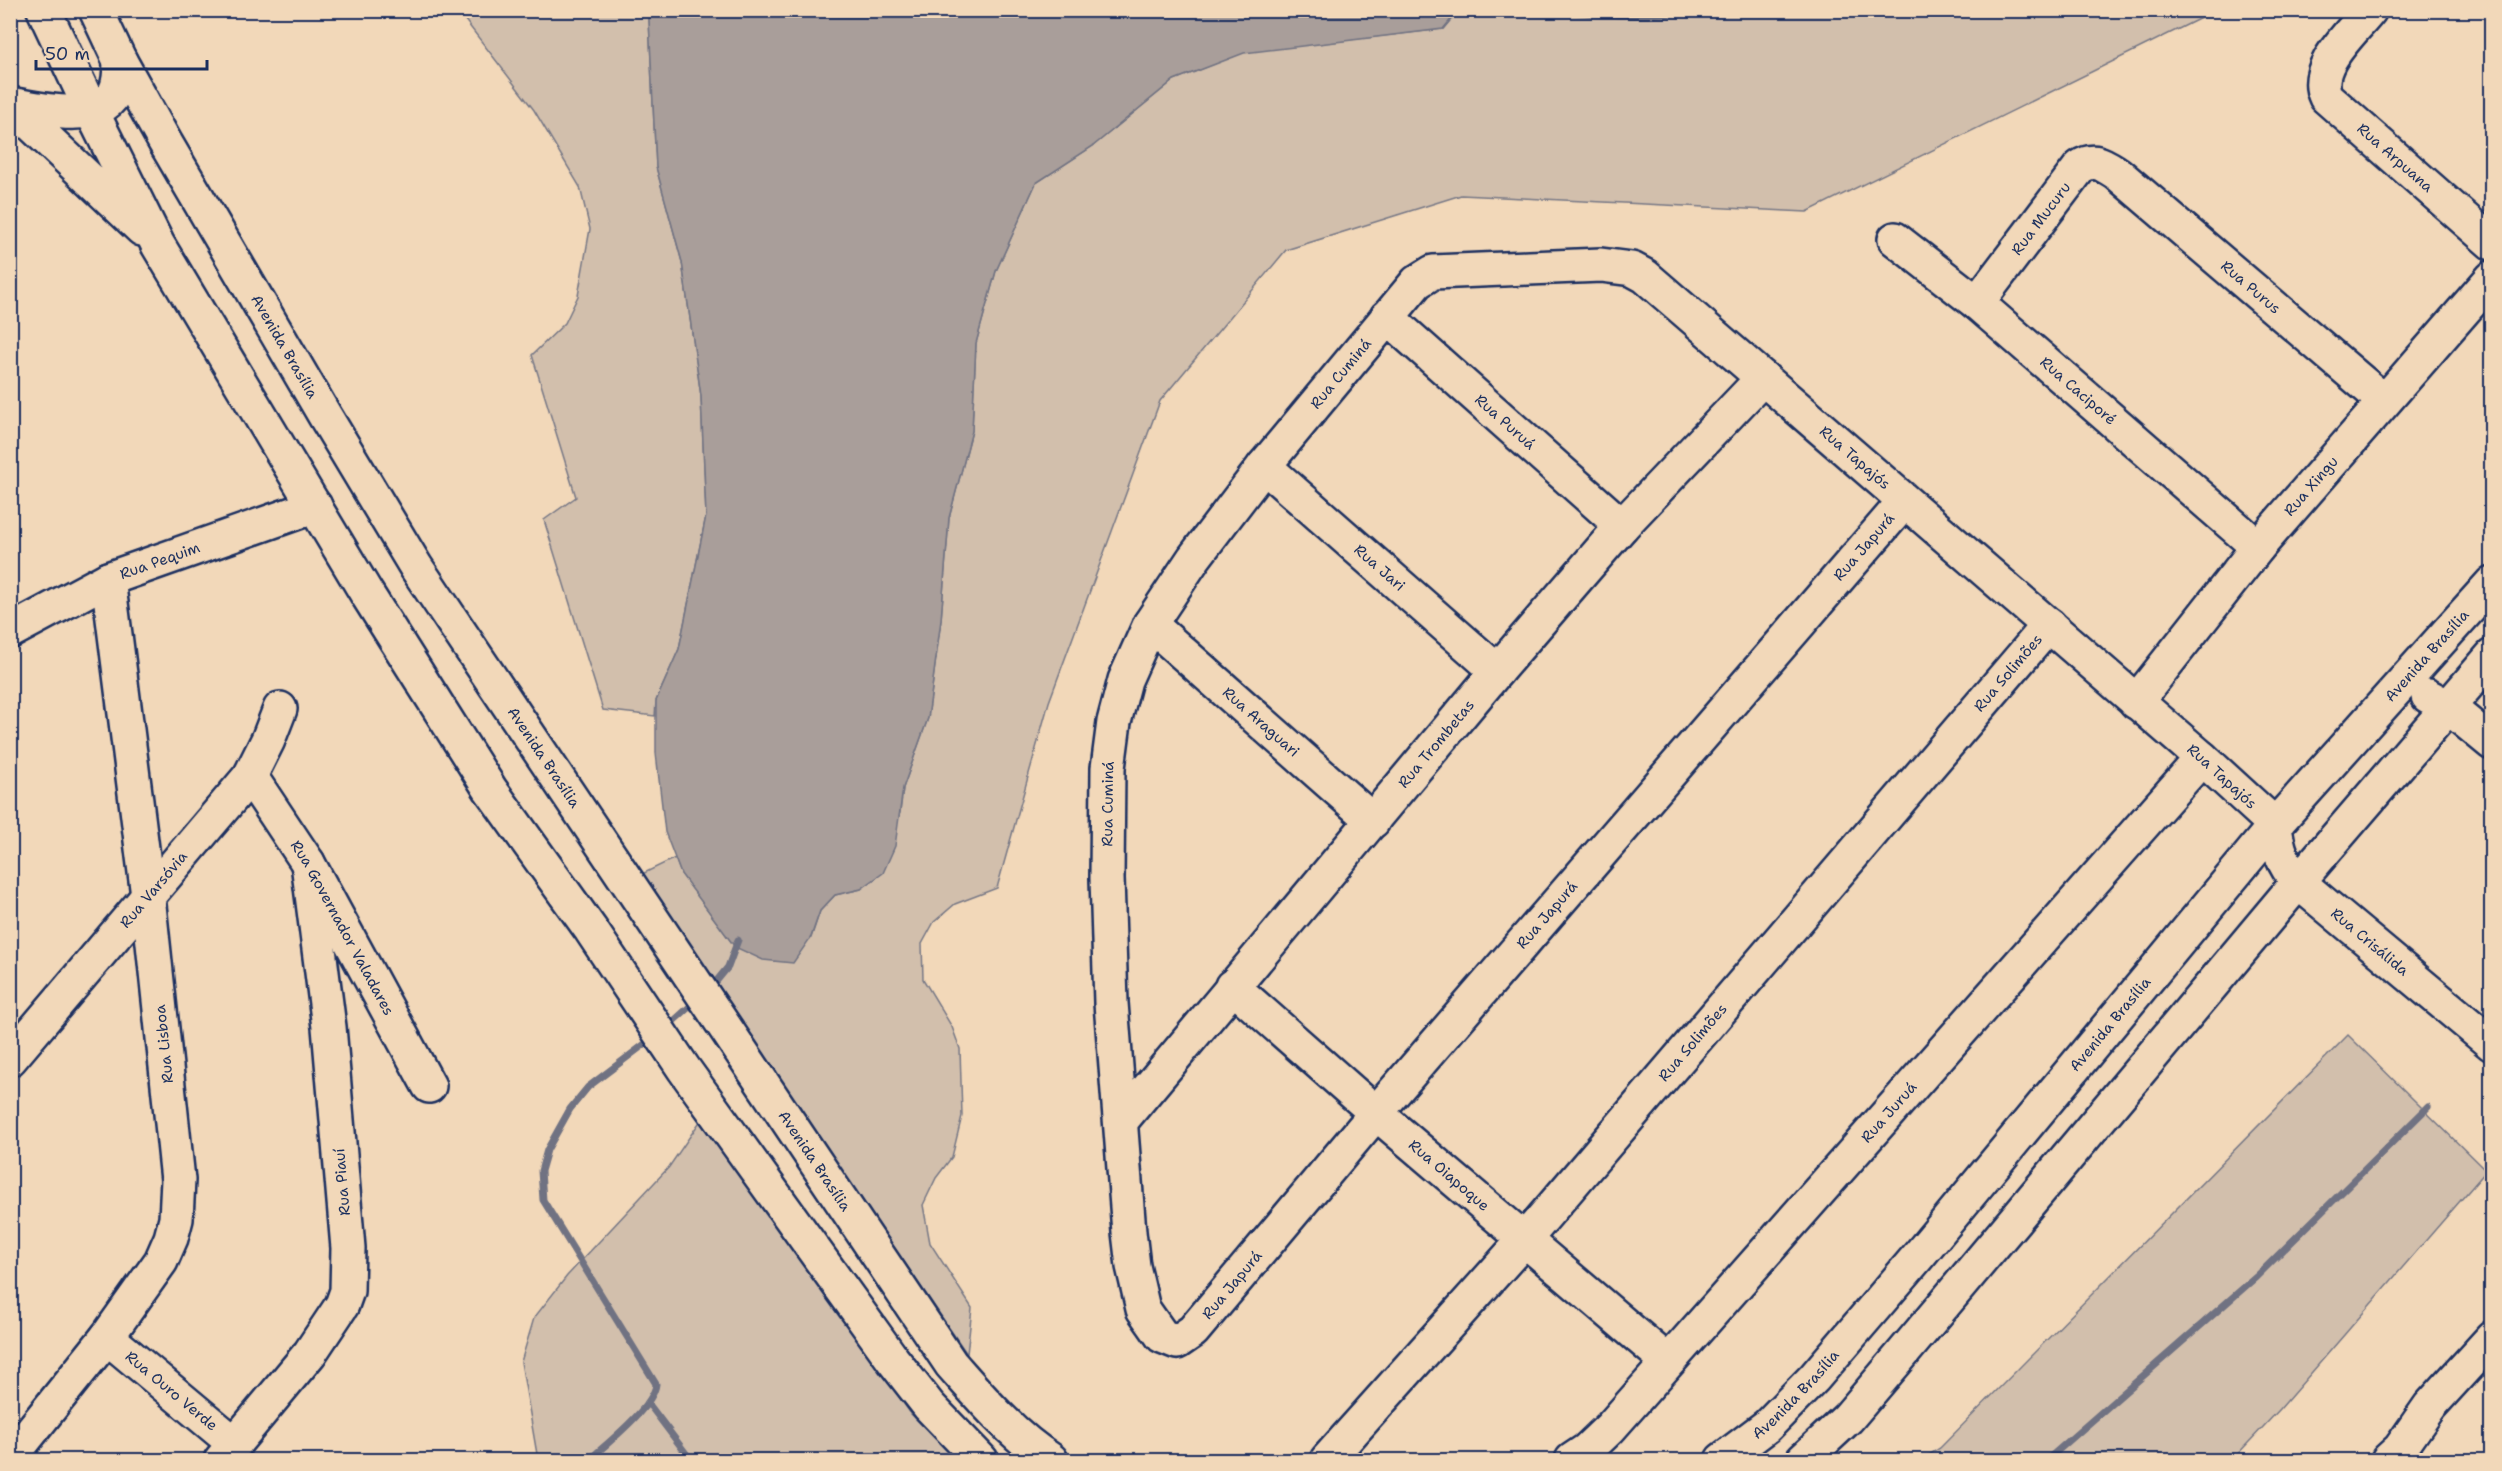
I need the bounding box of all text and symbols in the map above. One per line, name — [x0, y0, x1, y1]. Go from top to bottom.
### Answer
scale bar — [36, 33, 207, 71]
text: 50 m — [45, 42, 90, 66]
street label: Rua Arpuana — [2353, 119, 2438, 197]
street label: Rua Mucuru — [2007, 178, 2075, 259]
street label: Rua Purus — [2217, 256, 2285, 318]
street label: Avenida Brasília — [246, 291, 323, 403]
street label: Rua Cuminá — [1306, 334, 1376, 413]
street label: Rua Caciporé — [2036, 352, 2121, 429]
street label: Rua Puruá — [1471, 390, 1540, 455]
street label: Rua Tapajós — [1815, 421, 1895, 494]
street label: Rua Xingu — [2279, 452, 2343, 520]
street label: Rua Japurá — [1829, 508, 1899, 585]
street label: Rua Pequim — [117, 537, 203, 584]
street label: Rua Jari — [1350, 540, 1409, 596]
street label: Avenida Brasília — [2380, 605, 2474, 706]
street label: Rua Solimões — [1969, 630, 2047, 716]
street label: Rua Araguari — [1218, 683, 1304, 761]
street label: Rua Trombetas — [1393, 696, 1479, 792]
street label: Avenida Brasília — [503, 703, 585, 812]
street label: Rua Tapajós — [2183, 739, 2261, 813]
street label: Rua Cuminá — [1097, 759, 1119, 847]
street label: Rua Governador Valadares — [286, 837, 399, 1019]
street label: Rua Varsóvia — [115, 847, 192, 932]
street label: Rua Japurá — [1512, 876, 1582, 953]
street label: Rua Crisálida — [2326, 903, 2414, 981]
street label: Avenida Brasília — [2065, 972, 2156, 1076]
street label: Rua Solimões — [1654, 999, 1732, 1086]
street label: Rua Lisboa — [150, 1003, 178, 1084]
street label: Rua Juruá — [1857, 1077, 1922, 1147]
street label: Avenida Brasília — [774, 1107, 856, 1216]
street label: Rua Oiapoque — [1404, 1135, 1494, 1215]
street label: Rua Piauí — [329, 1147, 355, 1217]
street label: Rua Japurá — [1197, 1246, 1267, 1323]
street label: Avenida Brasília — [1748, 1345, 1844, 1444]
street label: Rua Ouro Verde — [121, 1346, 222, 1435]

